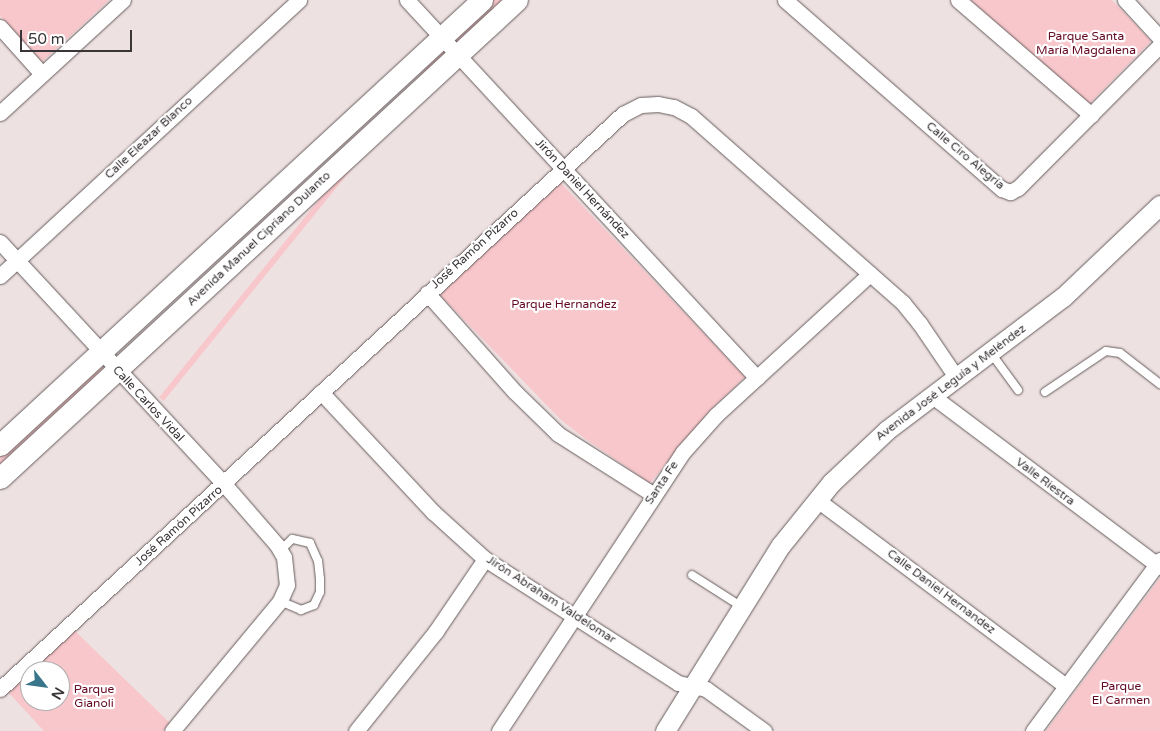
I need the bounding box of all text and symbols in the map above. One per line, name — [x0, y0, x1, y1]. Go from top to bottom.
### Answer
scale bar — [22, 20, 135, 52]
text: 50 m — [28, 30, 65, 48]
park label: Parque Santa María Magdalena — [1036, 30, 1136, 58]
street label: Calle Eleazar Blanco — [102, 94, 196, 182]
street label: Calle Ciro Alegría — [923, 119, 1007, 193]
street label: Jirón Daniel Hernández — [532, 136, 632, 242]
street label: Avenida Manuel Cipriano Dulanto — [184, 169, 334, 309]
street label: José Ramón Pizarro — [428, 206, 522, 292]
park label: Parque Hernandez — [511, 298, 617, 312]
street label: Avenida José Leguía y Meléndez — [873, 322, 1029, 444]
street label: Calle Carlos Vidal — [109, 363, 187, 445]
street label: Valle Riestra — [1013, 455, 1077, 509]
street label: Santa Fe — [642, 459, 682, 507]
street label: José Ramón Pizarro — [132, 483, 226, 569]
street label: Calle Daniel Hernandez — [884, 547, 998, 637]
street label: Jirón Abraham Valdelomar — [484, 553, 618, 647]
north arrow — [20, 661, 70, 711]
park label: Parque El Carmen — [1092, 680, 1150, 708]
park label: Parque Gianoli — [74, 683, 114, 711]
text: N — [47, 684, 68, 702]

